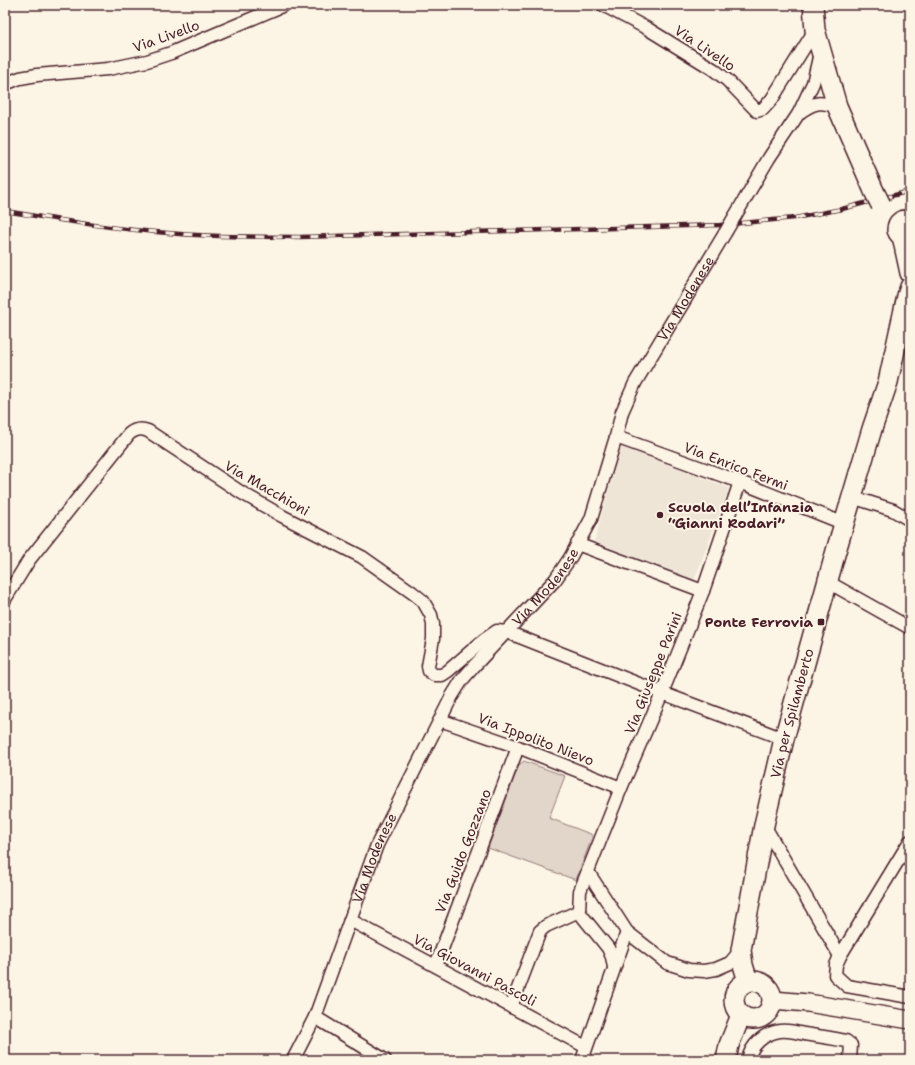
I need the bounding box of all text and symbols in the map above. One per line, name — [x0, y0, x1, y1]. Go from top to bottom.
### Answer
street label: Via Livello — [130, 16, 202, 56]
street label: Via Livello — [671, 21, 739, 75]
street label: Via Modenese — [653, 253, 718, 344]
street label: Via Enrico Fermi — [681, 438, 791, 494]
street label: Via Macchioni — [221, 456, 313, 520]
place label: Scuola dell’Infanzia “Gianni Rodari” — [668, 498, 814, 532]
marker: Scuola dell’Infanzia “Gianni Rodari” — [655, 510, 665, 520]
street label: Via Modenese — [508, 545, 583, 629]
street label: Via Giuseppe Parini — [620, 609, 686, 737]
place label: Ponte Ferrovia — [705, 613, 813, 631]
marker: Ponte Ferrovia — [816, 617, 826, 627]
street label: Via per Spilamberto — [766, 646, 818, 780]
street label: Via Ippolito Nievo — [475, 709, 597, 769]
street label: Via Guido Gozzano — [431, 786, 495, 916]
street label: Via Modenese — [348, 810, 401, 906]
street label: Via Giovanni Pascoli — [410, 930, 540, 1010]

